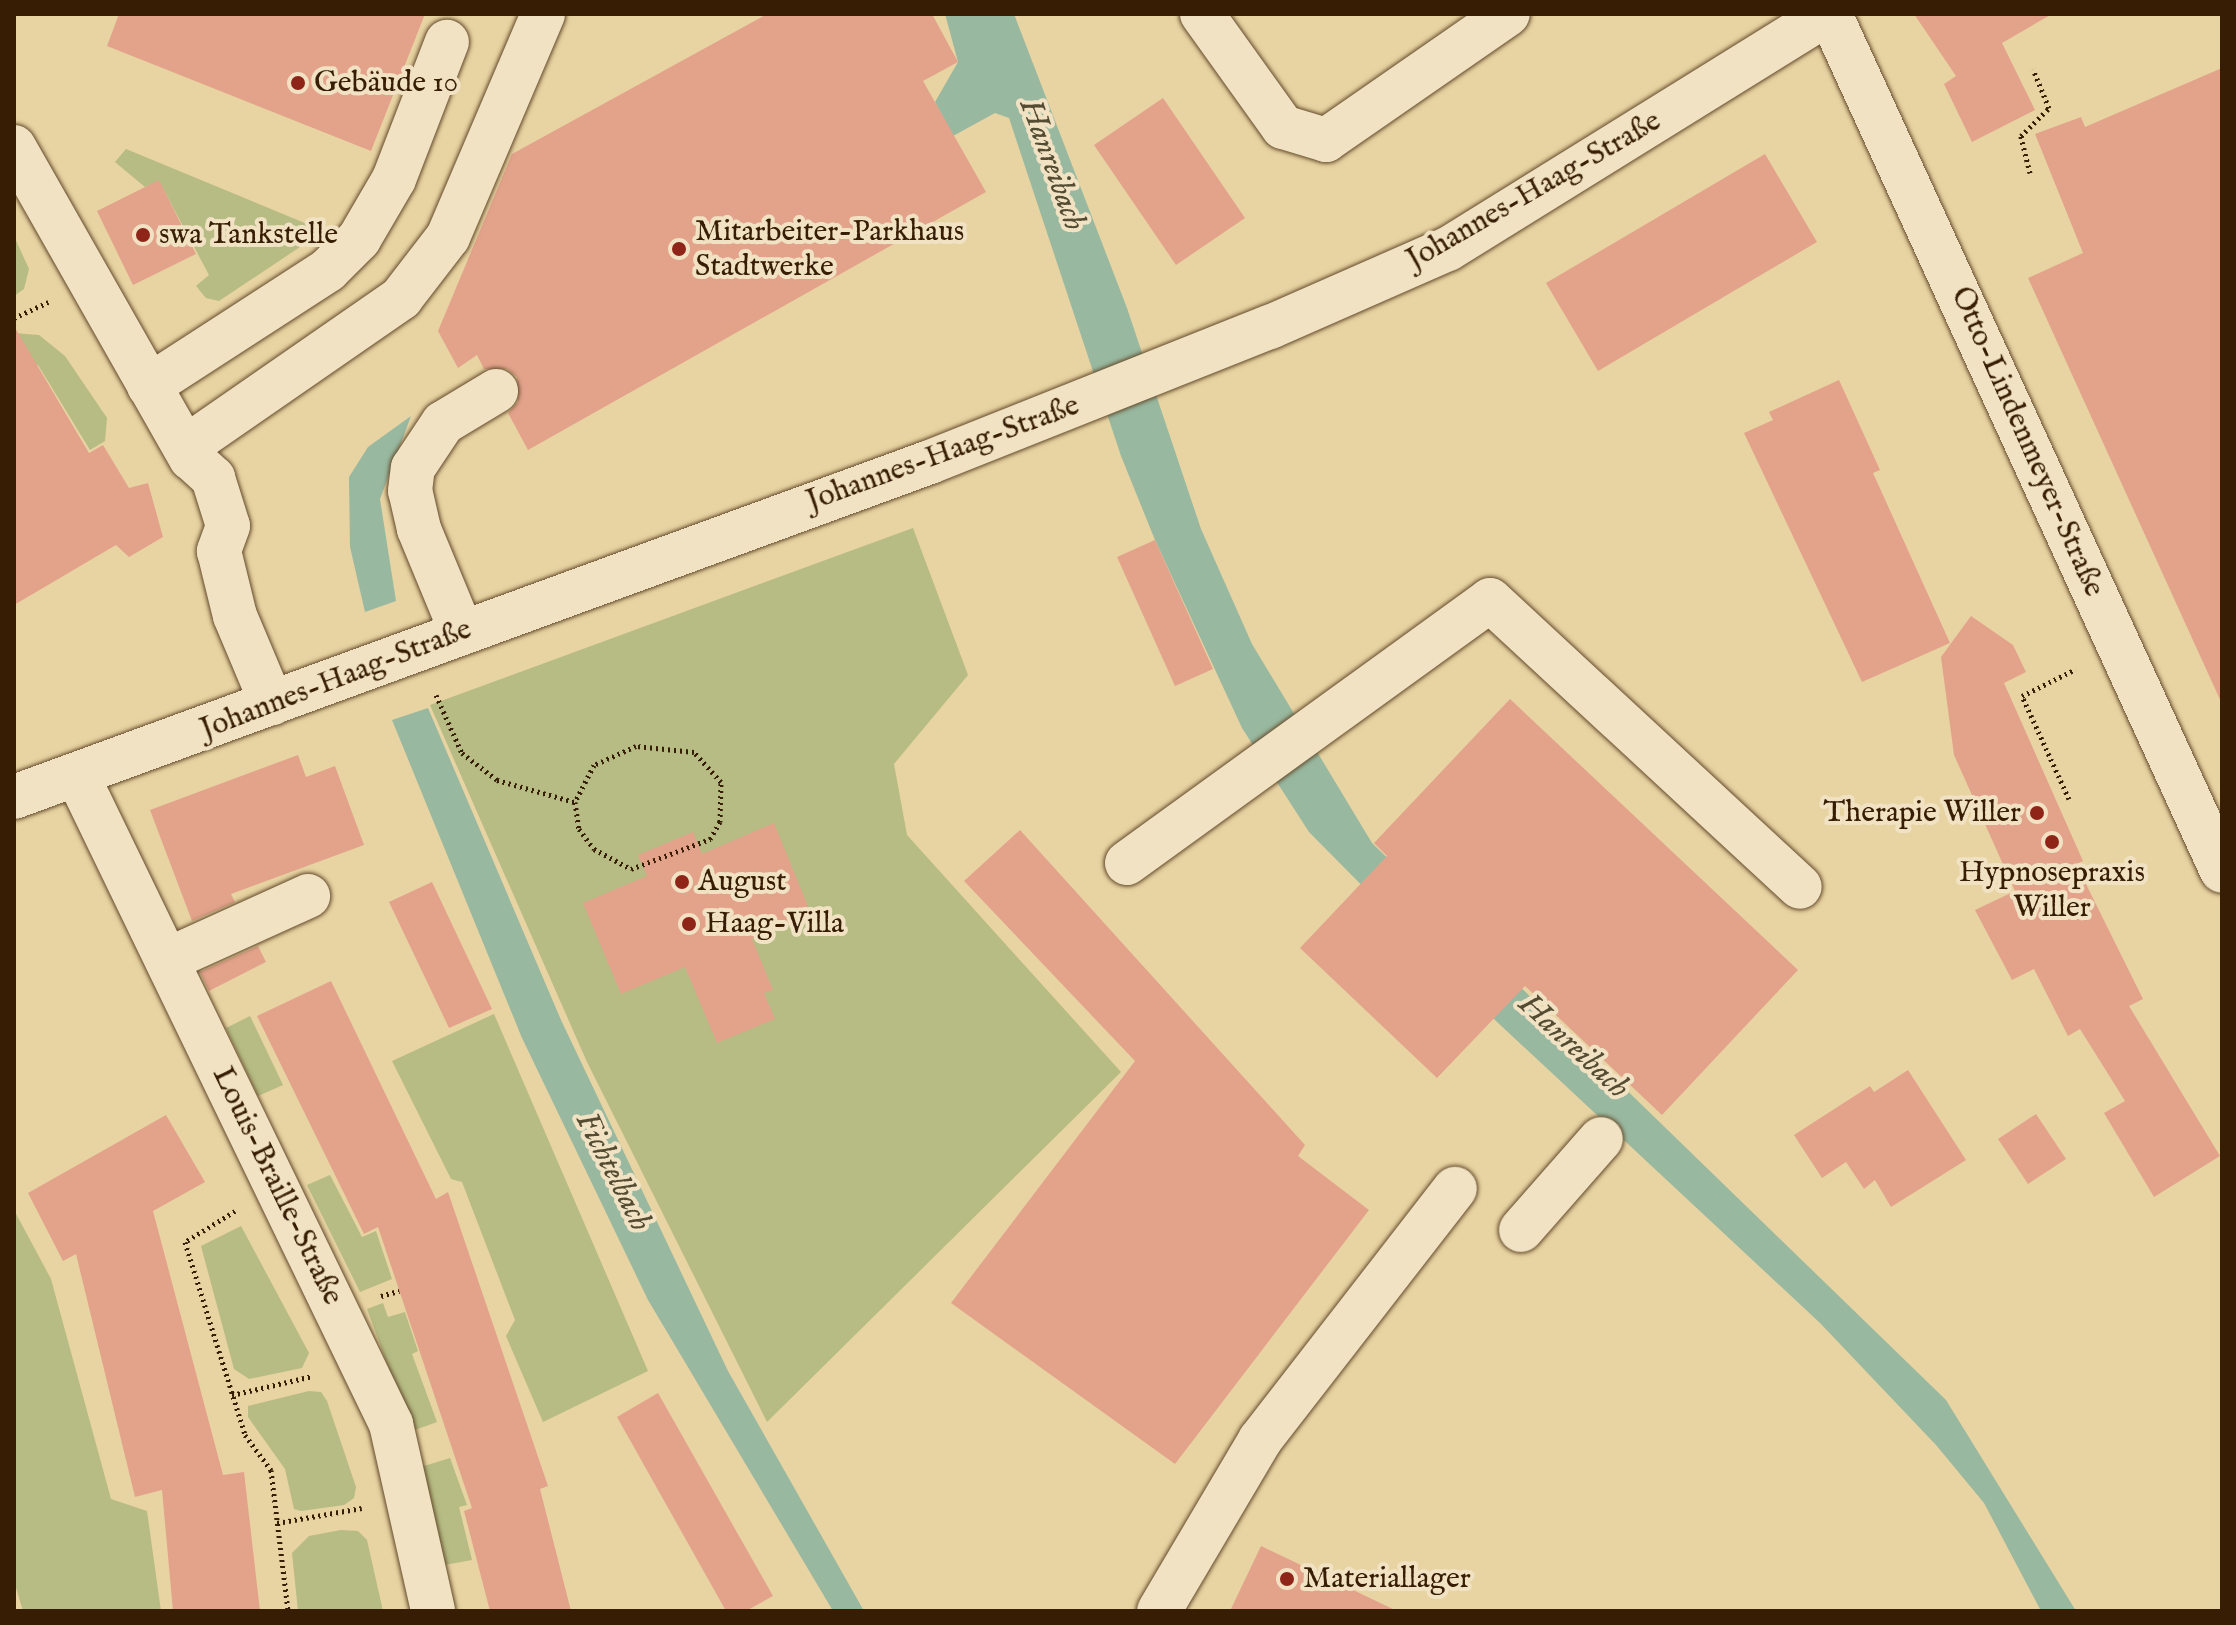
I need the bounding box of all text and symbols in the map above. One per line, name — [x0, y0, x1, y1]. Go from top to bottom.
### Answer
place label: Gebäude 10 — [314, 65, 458, 101]
marker: Gebäude 10 — [289, 74, 307, 92]
water label: Hanreibach — [1010, 94, 1092, 236]
street label: Johannes-Haag-Straße — [1401, 104, 1667, 278]
place label: Mitarbeiter-Parkhaus Stadtwerke — [695, 214, 964, 284]
place label: swa Tankstelle — [159, 217, 338, 253]
marker: swa Tankstelle — [134, 226, 152, 244]
marker: Mitarbeiter-Parkhaus Stadtwerke — [670, 240, 688, 258]
street label: Otto-Lindenmeyer-Straße — [1942, 281, 2112, 603]
street label: Johannes-Haag-Straße — [802, 388, 1084, 520]
street label: Johannes-Haag-Straße — [195, 612, 477, 748]
place label: Therapie Willer — [1823, 795, 2021, 831]
marker: Therapie Willer — [2028, 804, 2046, 822]
marker: Hypnosepraxis Willer — [2043, 833, 2061, 851]
place label: Hypnosepraxis Willer — [1959, 855, 2145, 926]
place label: August — [698, 864, 787, 900]
marker: August — [673, 873, 691, 891]
place label: Haag-Villa — [705, 906, 844, 942]
marker: Haag-Villa — [680, 915, 698, 933]
water label: Hanreibach — [1510, 986, 1636, 1108]
street label: Louis-Braille-Straße — [204, 1061, 350, 1311]
water label: Fichtelbach — [566, 1106, 658, 1238]
place label: Materiallager — [1303, 1561, 1471, 1597]
marker: Materiallager — [1278, 1570, 1296, 1588]

